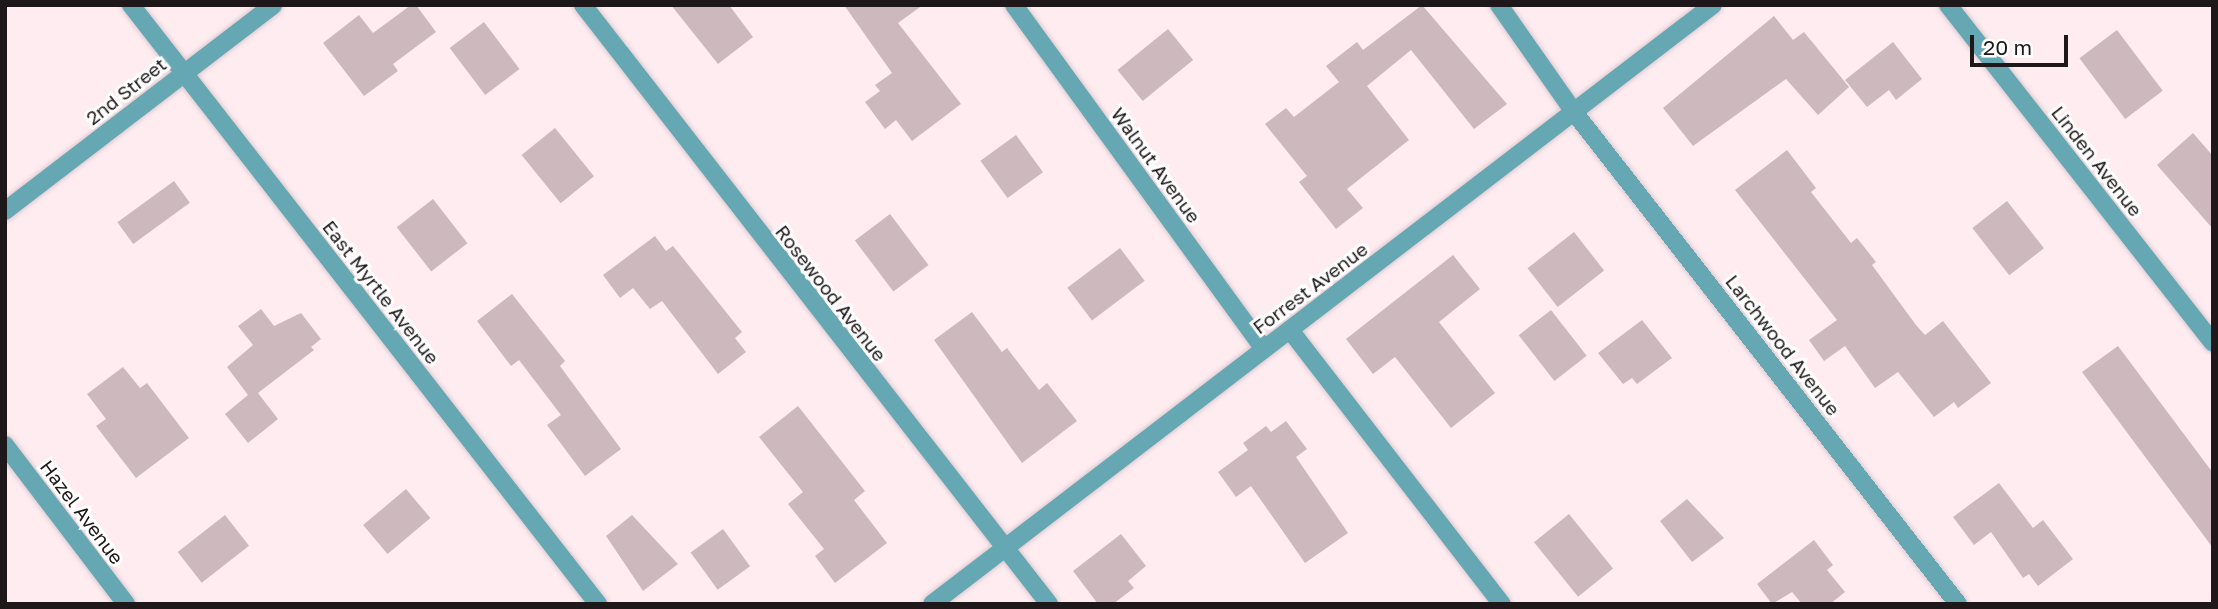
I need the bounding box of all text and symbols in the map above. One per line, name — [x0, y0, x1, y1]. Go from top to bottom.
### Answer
scale bar — [1973, 21, 2071, 65]
text: 20 m — [1983, 34, 2032, 60]
street label: 2nd Street — [81, 53, 171, 129]
street label: Linden Avenue — [2047, 101, 2147, 221]
street label: Walnut Avenue — [1107, 103, 1205, 227]
street label: East Myrtle Avenue — [318, 216, 444, 368]
street label: Rosewood Avenue — [771, 220, 891, 366]
street label: Forrest Avenue — [1248, 237, 1372, 339]
street label: Larchwood Avenue — [1721, 270, 1845, 420]
street label: Hazel Avenue — [36, 456, 128, 568]

